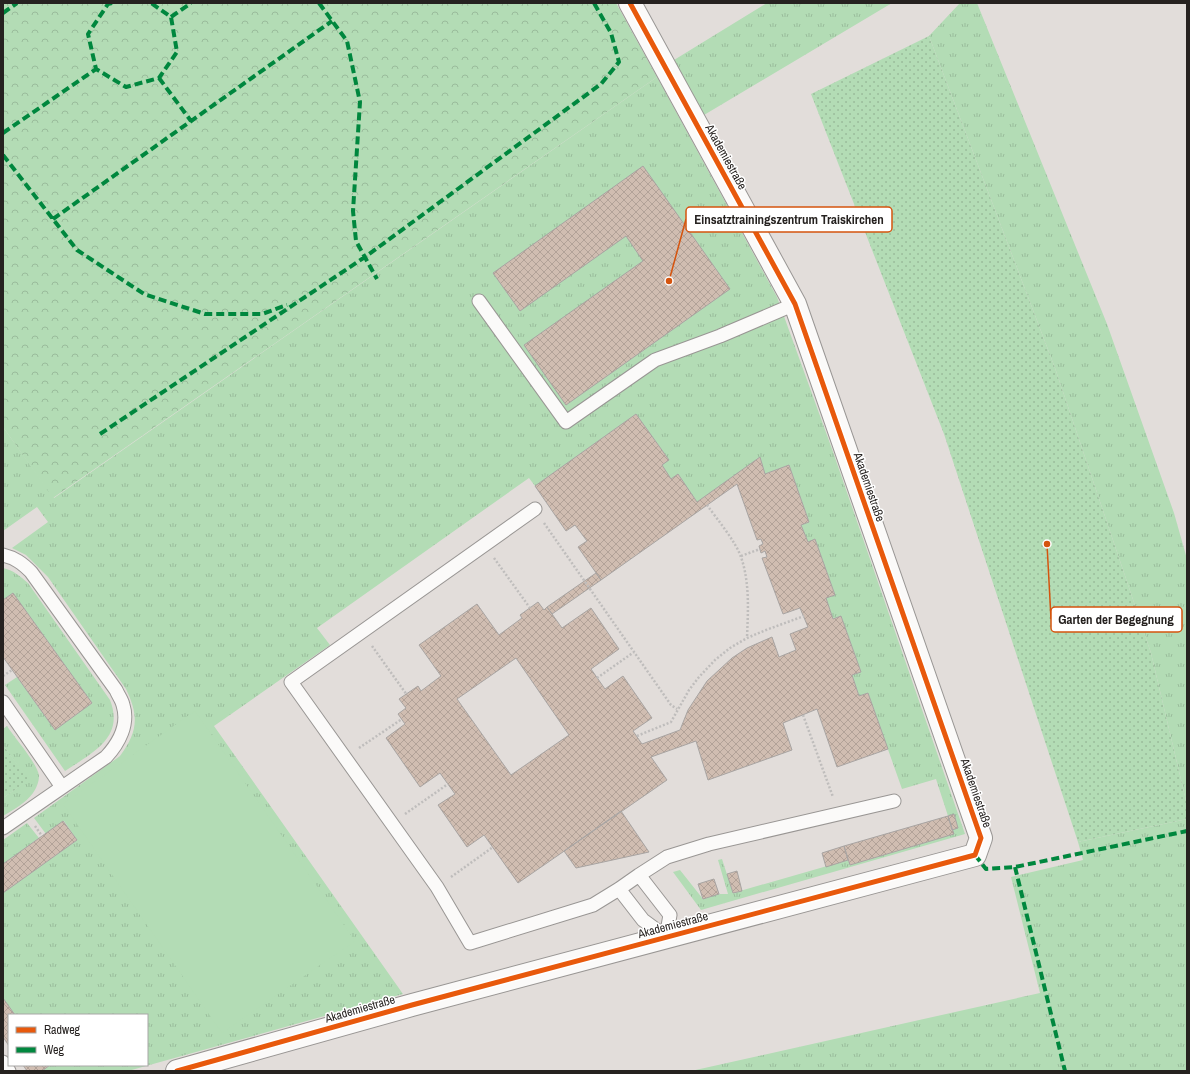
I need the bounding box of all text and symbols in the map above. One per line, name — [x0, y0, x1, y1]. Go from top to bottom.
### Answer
street label: Akademiestraße — [701, 121, 750, 192]
callout: Einsatztrainingszentrum Traiskirchen — [686, 207, 892, 232]
text: Einsatztrainingszentrum Traiskirchen — [694, 211, 884, 228]
street label: Akademiestraße — [849, 449, 888, 524]
callout: Garten der Begegnung — [1051, 607, 1182, 632]
text: Garten der Begegnung — [1058, 611, 1174, 628]
street label: Akademiestraße — [956, 755, 995, 830]
street label: Akademiestraße — [635, 908, 710, 942]
street label: Akademiestraße — [322, 991, 397, 1027]
legend — [8, 1014, 148, 1066]
text: Radweg — [44, 1022, 81, 1038]
text: Weg — [44, 1042, 65, 1058]

